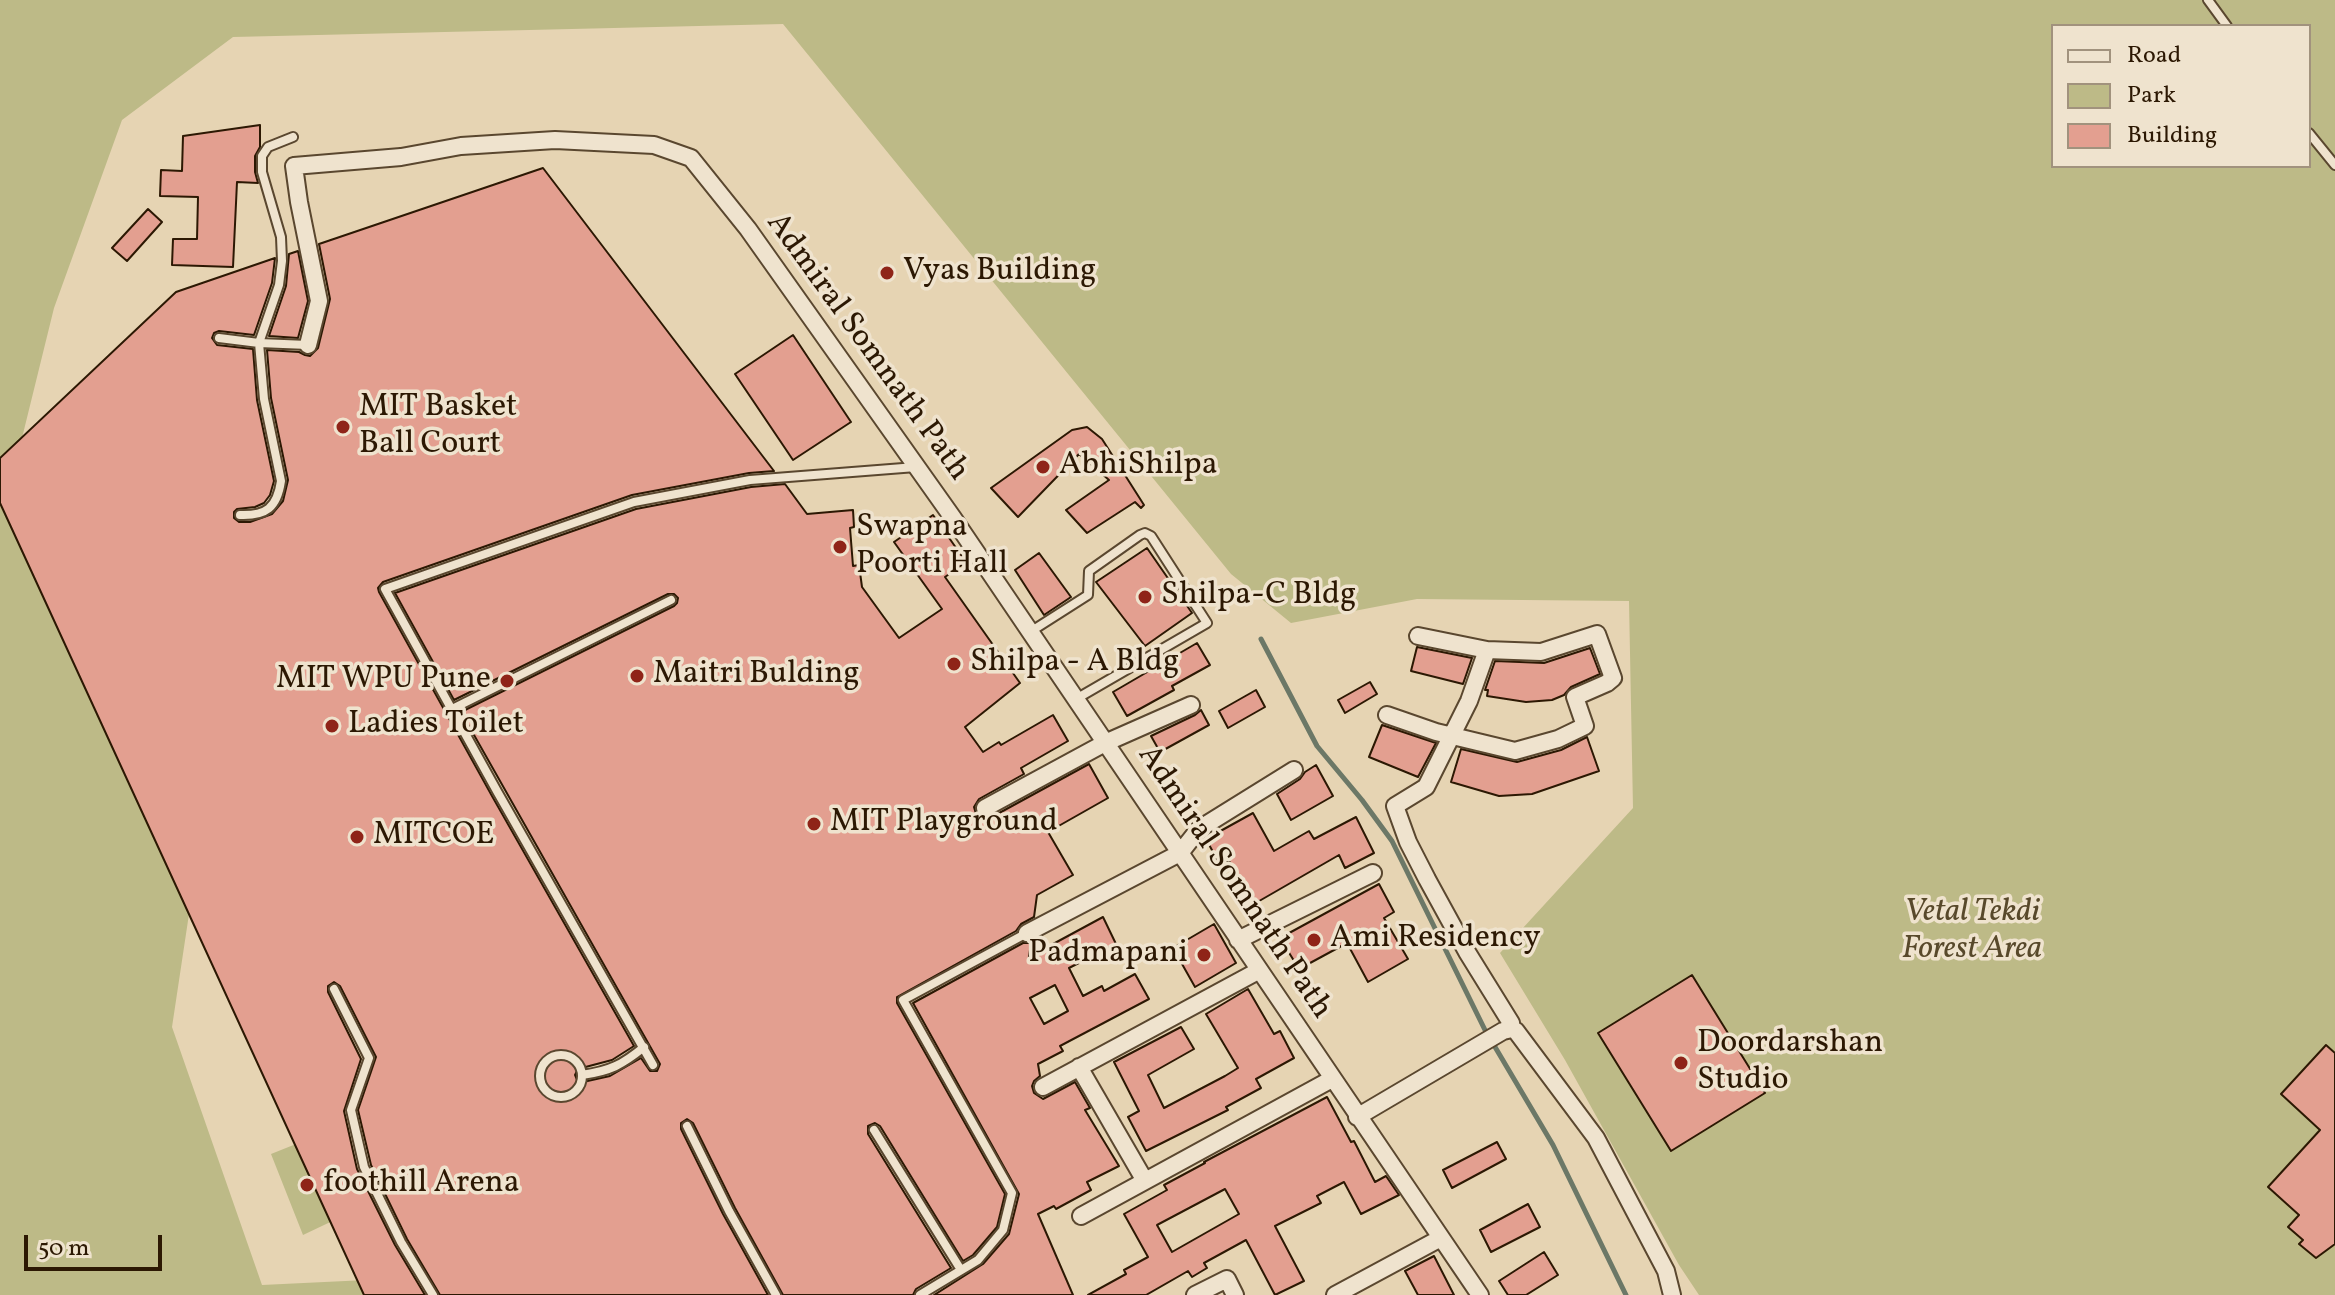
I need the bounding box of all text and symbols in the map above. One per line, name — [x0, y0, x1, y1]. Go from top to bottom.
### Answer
legend — [2051, 24, 2311, 168]
text: Road — [2127, 39, 2181, 73]
text: Park — [2127, 79, 2176, 113]
text: Building — [2127, 119, 2217, 153]
street label: Admiral Somnath Path — [756, 207, 976, 489]
place label: Vyas Building — [903, 254, 1096, 292]
marker: Vyas Building — [878, 264, 896, 282]
place label: MIT Basket Ball Court — [359, 390, 517, 465]
marker: MIT Basket Ball Court — [334, 418, 352, 436]
place label: AbhiShilpa — [1059, 448, 1218, 486]
marker: AbhiShilpa — [1034, 458, 1052, 476]
place label: Swapna Poorti Hall — [856, 510, 1008, 585]
marker: Swapna Poorti Hall — [831, 538, 849, 556]
place label: Shilpa-C Bldg — [1161, 578, 1356, 616]
marker: Shilpa-C Bldg — [1136, 588, 1154, 606]
place label: Shilpa - A Bldg — [970, 645, 1179, 683]
marker: Shilpa - A Bldg — [945, 655, 963, 673]
place label: Maitri Bulding — [653, 657, 860, 695]
place label: MIT WPU Pune — [276, 662, 491, 700]
marker: Maitri Bulding — [628, 667, 646, 685]
marker: MIT WPU Pune — [498, 672, 516, 690]
place label: Ladies Toilet — [348, 707, 524, 745]
marker: Ladies Toilet — [323, 717, 341, 735]
street label: Admiral Somnath Path — [1127, 739, 1339, 1027]
place label: MIT Playground — [830, 805, 1058, 843]
marker: MIT Playground — [805, 815, 823, 833]
place label: MITCOE — [373, 818, 495, 856]
marker: MITCOE — [348, 828, 366, 846]
park label: Vetal Tekdi Forest Area — [1902, 895, 2042, 970]
place label: Ami Residency — [1330, 921, 1541, 959]
marker: Ami Residency — [1305, 931, 1323, 949]
place label: Padmapani — [1028, 936, 1188, 974]
marker: Padmapani — [1195, 946, 1213, 964]
place label: Doordarshan Studio — [1697, 1026, 1883, 1101]
marker: Doordarshan Studio — [1672, 1054, 1690, 1072]
place label: foothill Arena — [323, 1166, 520, 1204]
marker: foothill Arena — [298, 1176, 316, 1194]
scale bar — [28, 1219, 166, 1269]
text: 50 m — [38, 1232, 90, 1266]

